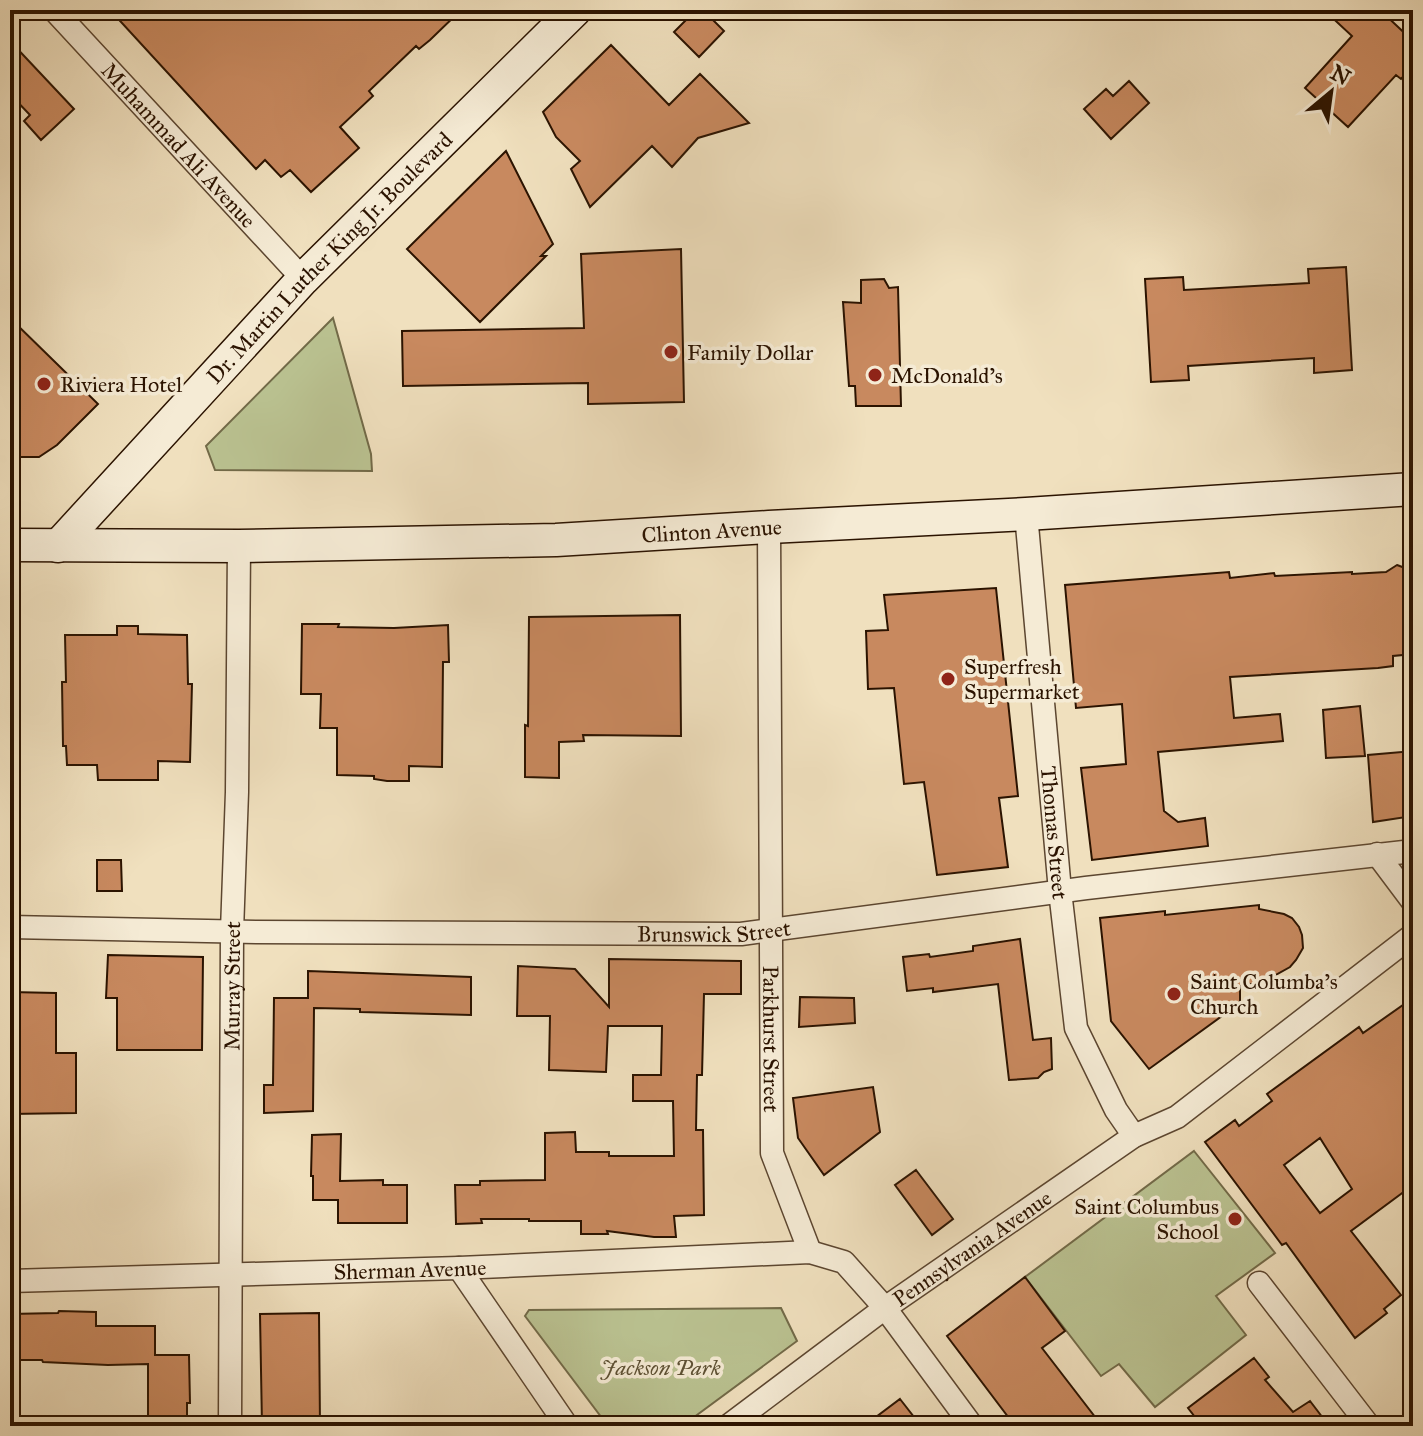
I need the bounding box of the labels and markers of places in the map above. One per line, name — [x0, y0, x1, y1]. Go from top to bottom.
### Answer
place label: Family Dollar — [687, 339, 814, 366]
marker: Family Dollar — [662, 343, 680, 361]
place label: McDonald's — [891, 362, 1003, 389]
marker: McDonald's — [866, 366, 884, 384]
place label: Riviera Hotel — [60, 371, 182, 398]
marker: Riviera Hotel — [35, 375, 53, 393]
place label: Superfresh Supermarket — [964, 653, 1080, 705]
marker: Superfresh Supermarket — [939, 670, 957, 688]
place label: Saint Columba's Church — [1190, 968, 1338, 1020]
marker: Saint Columba's Church — [1165, 985, 1183, 1003]
place label: Saint Columbus School — [1074, 1193, 1219, 1245]
marker: Saint Columbus School — [1226, 1210, 1244, 1228]

